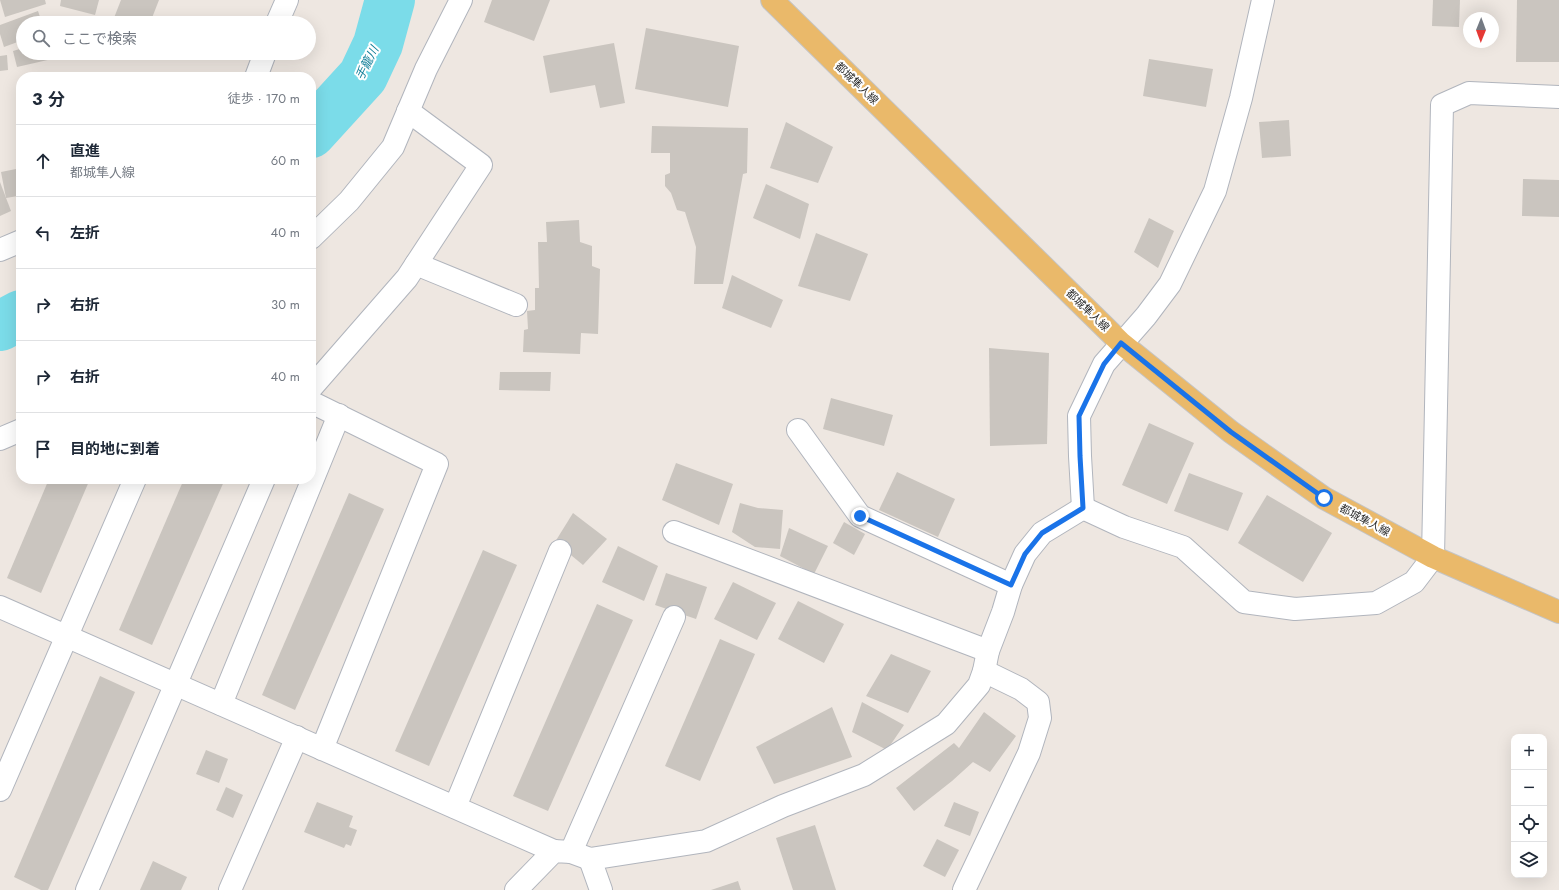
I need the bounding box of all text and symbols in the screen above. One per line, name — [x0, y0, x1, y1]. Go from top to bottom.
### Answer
north arrow — [1463, 12, 1499, 48]
search box — [16, 16, 316, 60]
icon: search — [30, 27, 52, 49]
text: ここで検索 — [62, 28, 137, 50]
water label: 手籠川 — [351, 41, 384, 83]
street label: 都城隼人線 — [832, 58, 882, 108]
text: 3 分 — [32, 87, 65, 111]
text: 徒歩 · 170 m — [228, 89, 300, 108]
text: 直進 — [70, 140, 100, 162]
icon: ahead — [32, 150, 54, 172]
text: 60 m — [271, 151, 300, 170]
text: 都城隼人線 — [70, 163, 135, 182]
icon: left — [32, 222, 54, 244]
text: 左折 — [70, 222, 100, 244]
text: 40 m — [271, 223, 300, 242]
street label: 都城隼人線 — [1063, 285, 1113, 335]
icon: right — [32, 294, 54, 316]
text: 右折 — [70, 294, 100, 316]
text: 30 m — [271, 295, 300, 314]
icon: right — [32, 366, 54, 388]
text: 右折 — [70, 366, 100, 388]
text: 40 m — [271, 367, 300, 386]
icon: arrive — [32, 438, 54, 460]
text: 目的地に到着 — [70, 438, 160, 460]
route start — [1315, 489, 1333, 507]
street label: 都城隼人線 — [1337, 500, 1393, 540]
route end — [851, 507, 869, 525]
map controls — [1511, 734, 1547, 878]
button: + — [1511, 734, 1547, 770]
button: − — [1511, 770, 1547, 806]
button: locate — [1511, 806, 1547, 842]
button: layers — [1511, 842, 1547, 878]

